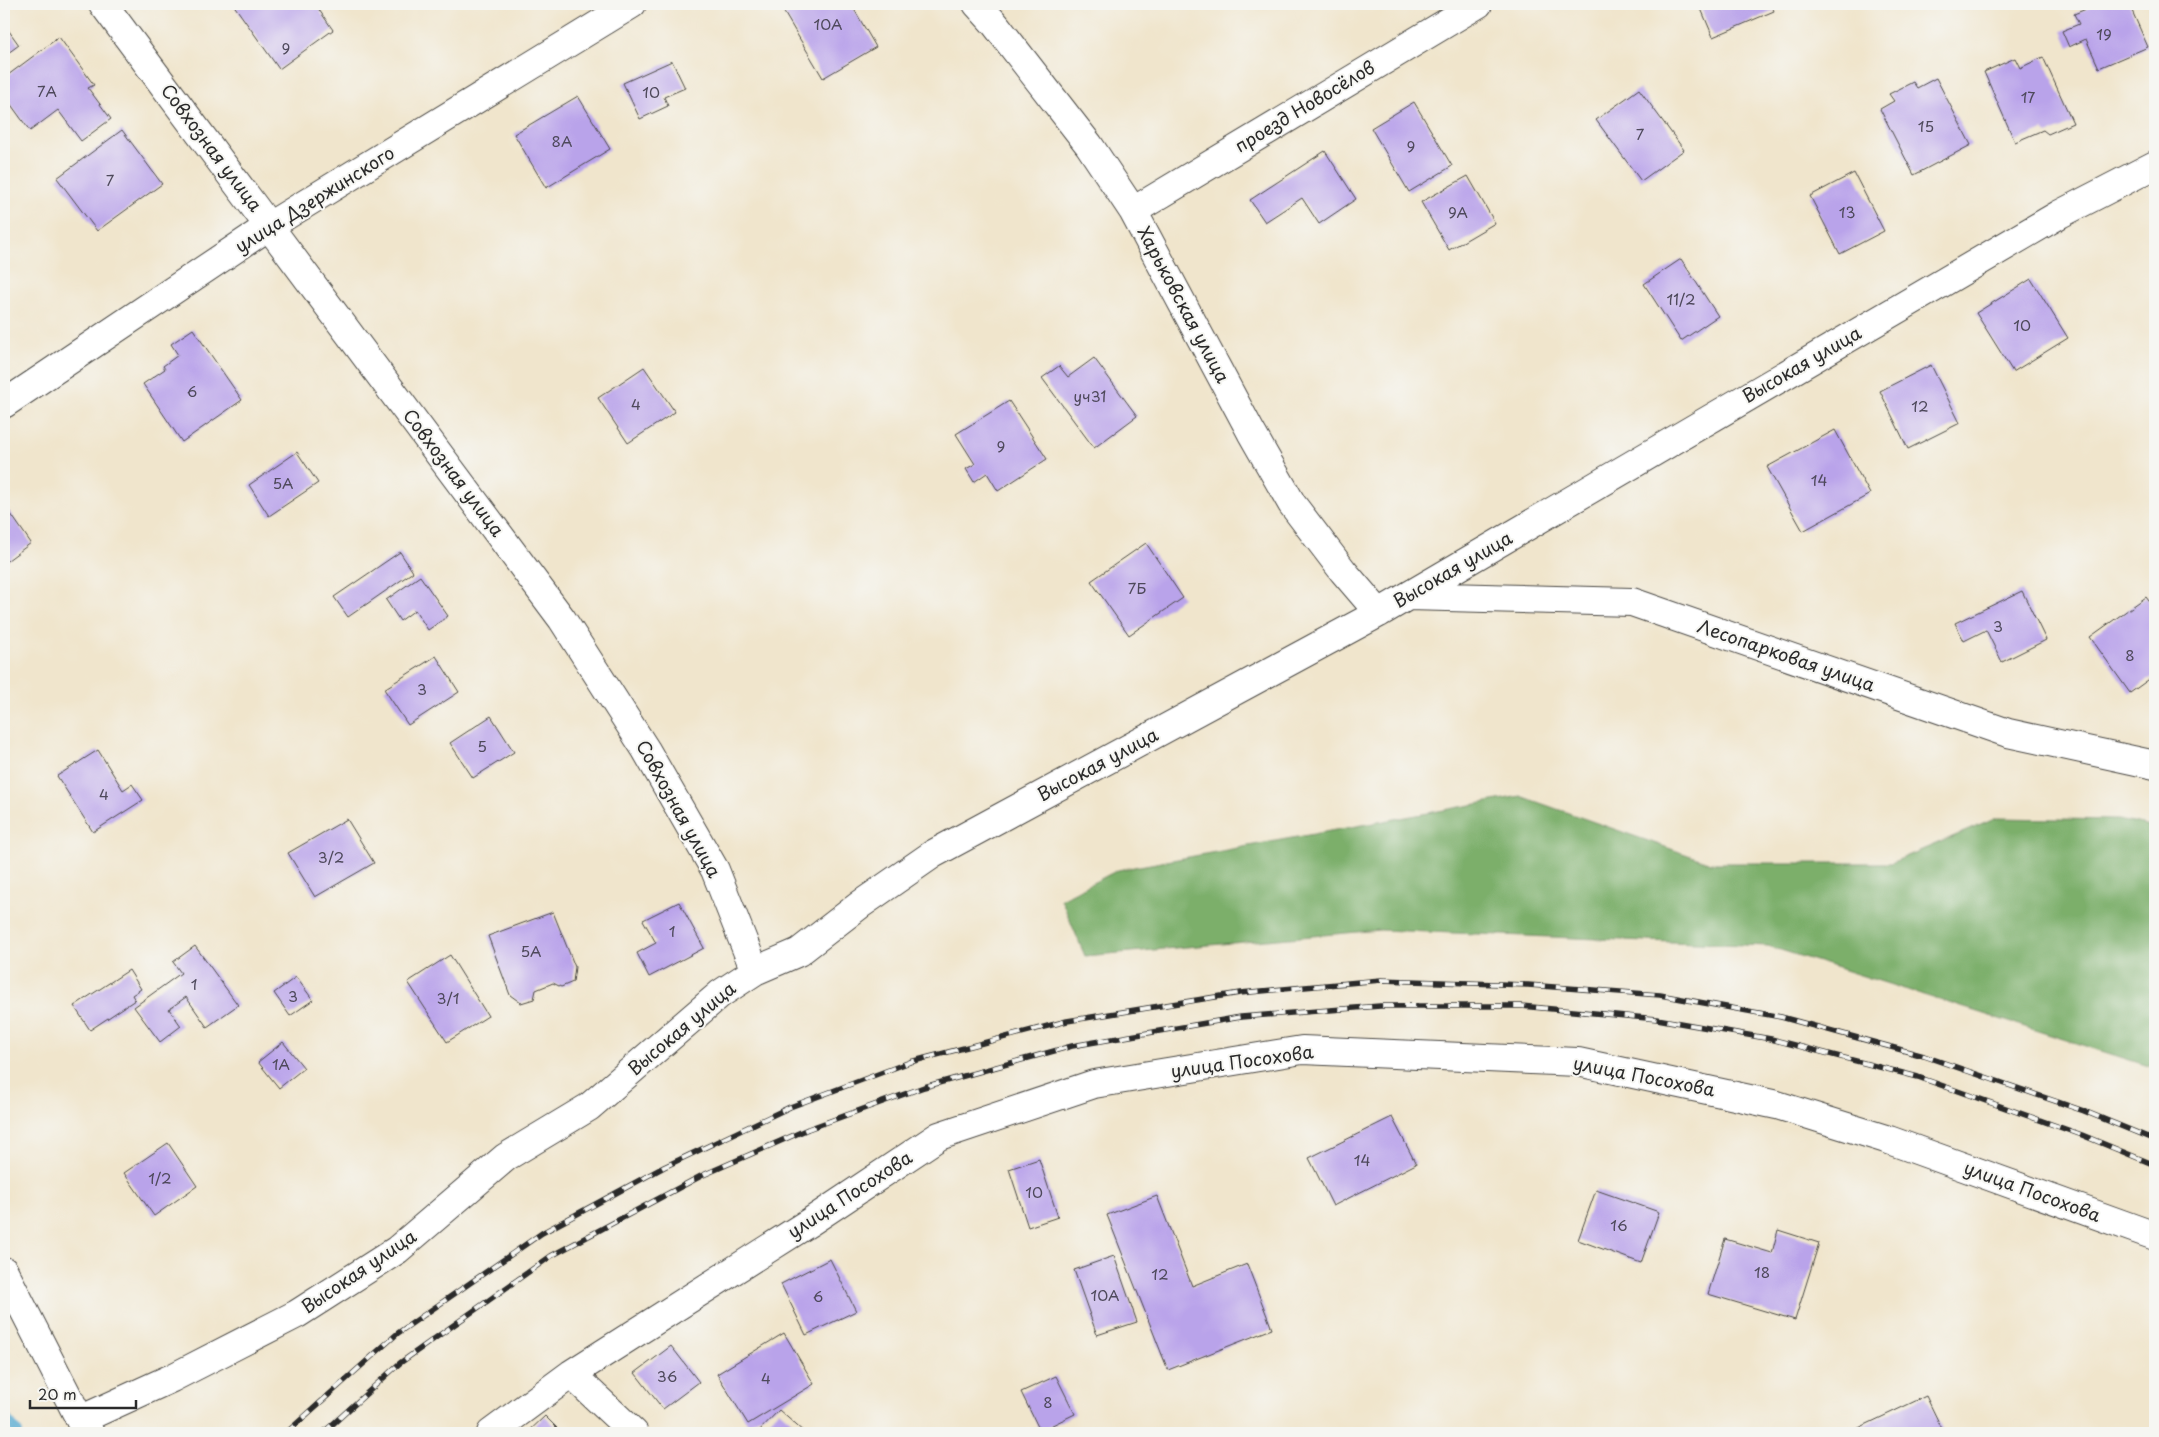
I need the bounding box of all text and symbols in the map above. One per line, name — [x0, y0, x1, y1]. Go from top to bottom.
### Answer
house number: 10А — [813, 12, 843, 35]
house number: 19 — [2096, 22, 2112, 45]
house number: 9 — [282, 36, 290, 59]
street label: проезд Новосёлов — [1229, 53, 1380, 158]
street label: Совхозная улица — [155, 78, 270, 217]
house number: 7А — [37, 79, 57, 102]
house number: 10 — [642, 80, 660, 103]
house number: 17 — [2021, 85, 2035, 108]
house number: 15 — [1918, 114, 1934, 137]
house number: 7 — [1636, 122, 1645, 145]
house number: 8А — [552, 129, 572, 152]
house number: 9 — [1407, 134, 1415, 157]
street label: улица Дзержинского — [229, 139, 399, 259]
house number: 7 — [106, 168, 115, 191]
house number: 9А — [1448, 200, 1468, 223]
house number: 13 — [1839, 200, 1855, 223]
street label: Харьковская улица — [1132, 221, 1237, 388]
house number: 11/2 — [1666, 287, 1696, 310]
house number: 10 — [2013, 313, 2031, 336]
street label: Высокая улица — [1737, 318, 1866, 409]
house number: 6 — [187, 379, 197, 402]
house number: уч31 — [1074, 384, 1106, 407]
house number: 4 — [631, 392, 641, 415]
house number: 12 — [1911, 394, 1929, 417]
street label: Совхозная улица — [397, 403, 512, 542]
house number: 9 — [997, 434, 1005, 457]
house number: 14 — [1811, 468, 1827, 491]
house number: 5А — [272, 471, 294, 494]
street label: Высокая улица — [1388, 523, 1517, 614]
house number: 7Б — [1128, 576, 1146, 599]
street label: Лесопарковая улица — [1694, 612, 1879, 698]
house number: 3 — [1993, 614, 2003, 637]
house number: 8 — [2125, 643, 2135, 666]
house number: 3 — [417, 677, 427, 700]
street label: Высокая улица — [1032, 720, 1163, 807]
house number: 5 — [477, 734, 487, 757]
street label: Совхозная улица — [630, 734, 729, 883]
house number: 4 — [99, 782, 109, 805]
house number: 3/2 — [318, 845, 344, 868]
house number: 1 — [669, 919, 675, 942]
house number: 5А — [520, 939, 542, 962]
house number: 1 — [191, 972, 197, 995]
street label: Высокая улица — [621, 974, 741, 1081]
house number: 3 — [288, 984, 298, 1007]
house number: 3/1 — [437, 986, 459, 1009]
street label: улица Посохова — [1169, 1037, 1316, 1084]
street label: улица Посохова — [1571, 1049, 1718, 1103]
house number: 1А — [272, 1052, 290, 1075]
street label: улица Посохова — [782, 1143, 917, 1244]
house number: 14 — [1354, 1148, 1370, 1171]
street label: улица Посохова — [1960, 1153, 2105, 1228]
house number: 1/2 — [148, 1166, 172, 1189]
house number: 10 — [1025, 1180, 1043, 1203]
house number: 16 — [1610, 1213, 1628, 1236]
street label: Высокая улица — [295, 1222, 422, 1319]
house number: 18 — [1754, 1260, 1770, 1283]
house number: 12 — [1151, 1262, 1169, 1285]
house number: 10А — [1090, 1283, 1120, 1306]
house number: 6 — [813, 1284, 823, 1307]
house number: 36 — [657, 1364, 677, 1387]
house number: 4 — [761, 1366, 771, 1389]
scale bar — [30, 1377, 136, 1409]
text: 20 m — [38, 1382, 77, 1405]
house number: 8 — [1043, 1390, 1053, 1413]

